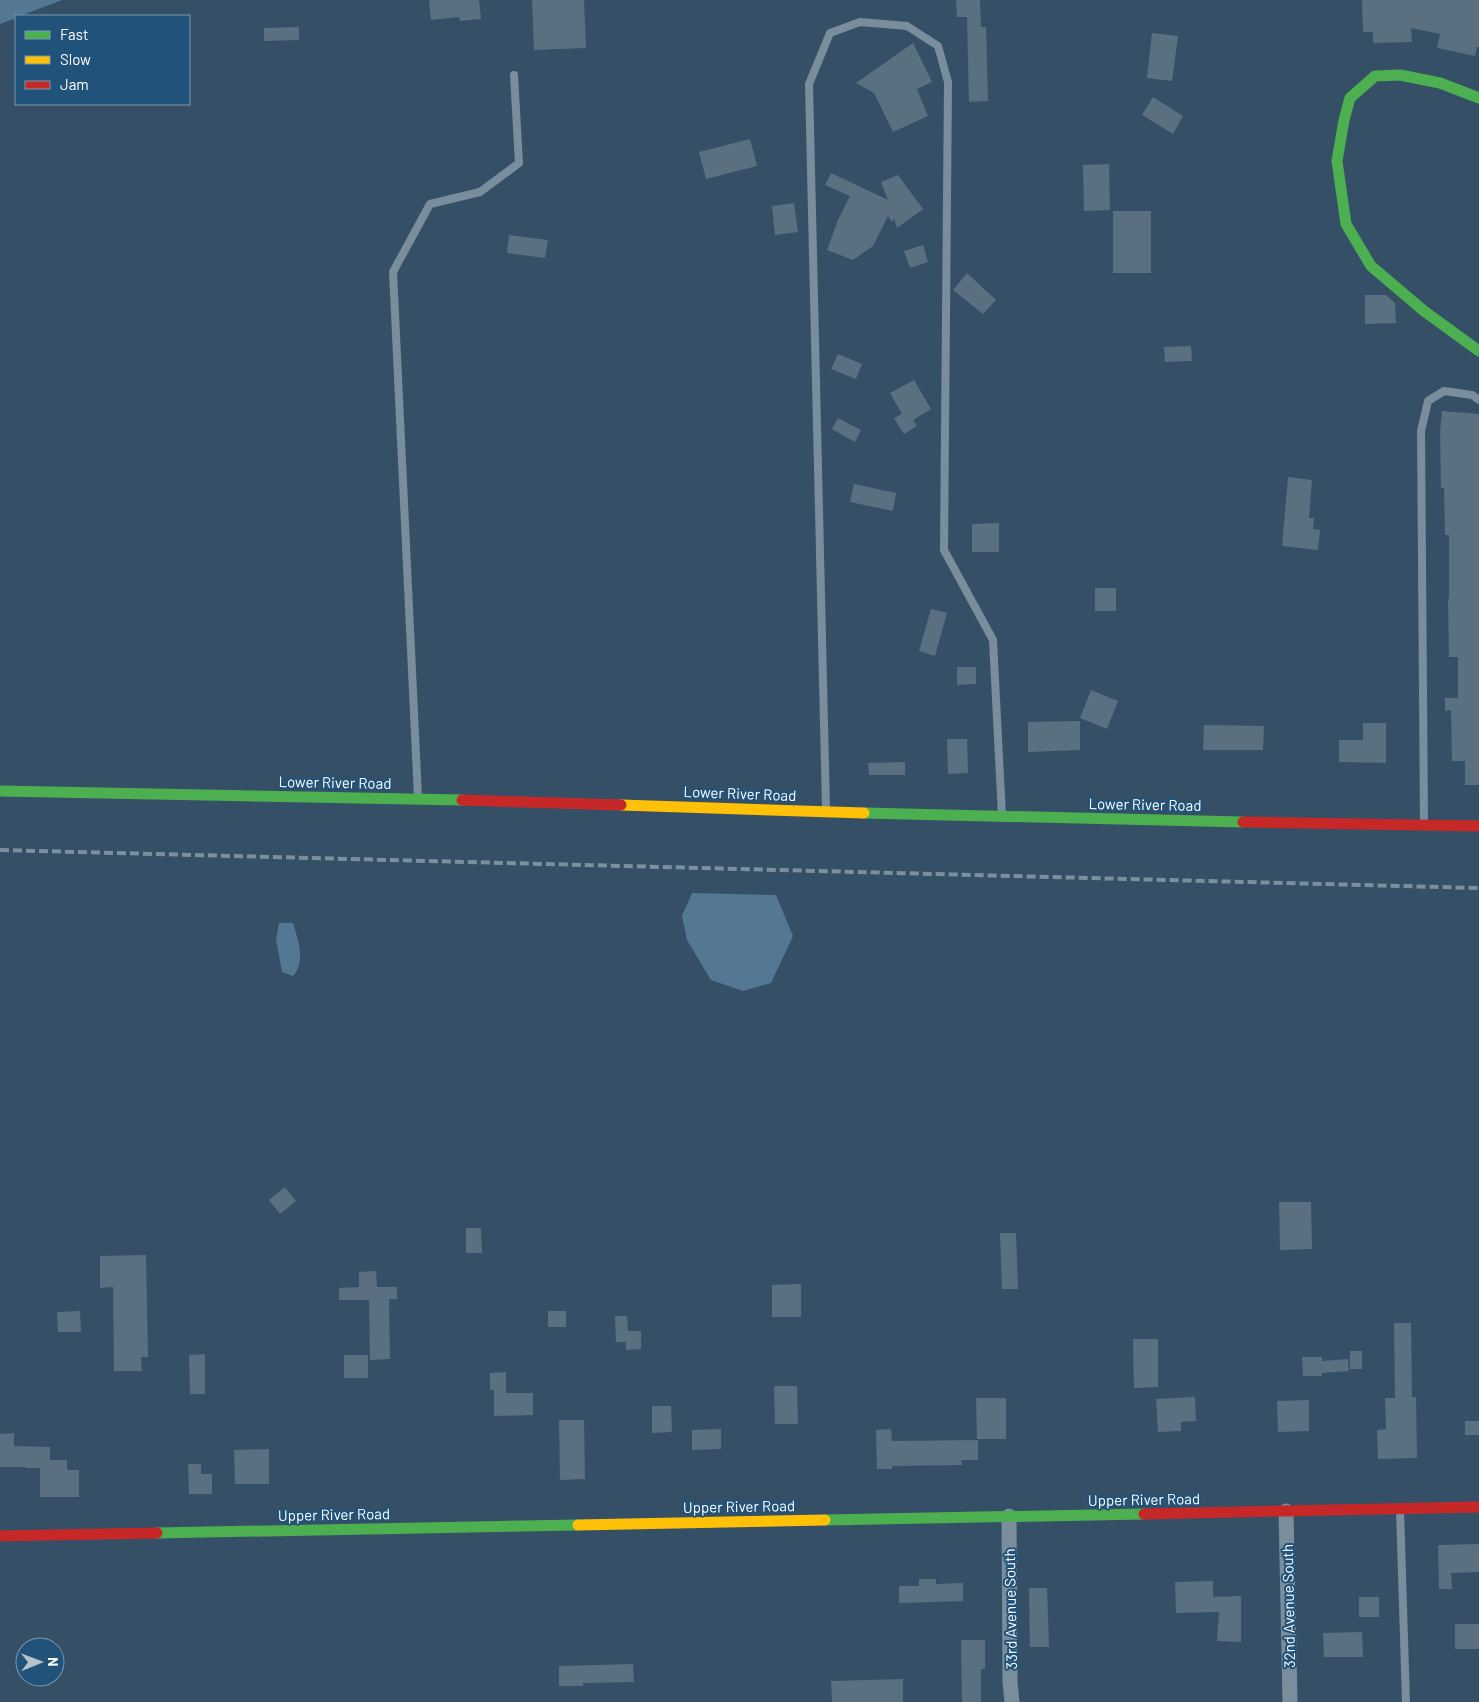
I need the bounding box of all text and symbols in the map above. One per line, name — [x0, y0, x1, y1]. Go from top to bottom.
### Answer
legend — [15, 15, 190, 105]
text: Fast — [60, 25, 88, 43]
text: Slow — [60, 50, 91, 68]
text: Jam — [60, 75, 89, 93]
street label: Lower River Road — [278, 772, 392, 792]
street label: Lower River Road — [683, 782, 797, 804]
street label: Lower River Road — [1088, 794, 1202, 814]
street label: Upper River Road — [1088, 1489, 1200, 1509]
street label: Upper River Road — [683, 1496, 795, 1516]
street label: Upper River Road — [278, 1504, 390, 1524]
street label: 32nd Avenue South — [1278, 1544, 1298, 1668]
street label: 33rd Avenue South — [1000, 1548, 1020, 1670]
north arrow — [15, 1637, 65, 1687]
text: N — [45, 1657, 62, 1667]

